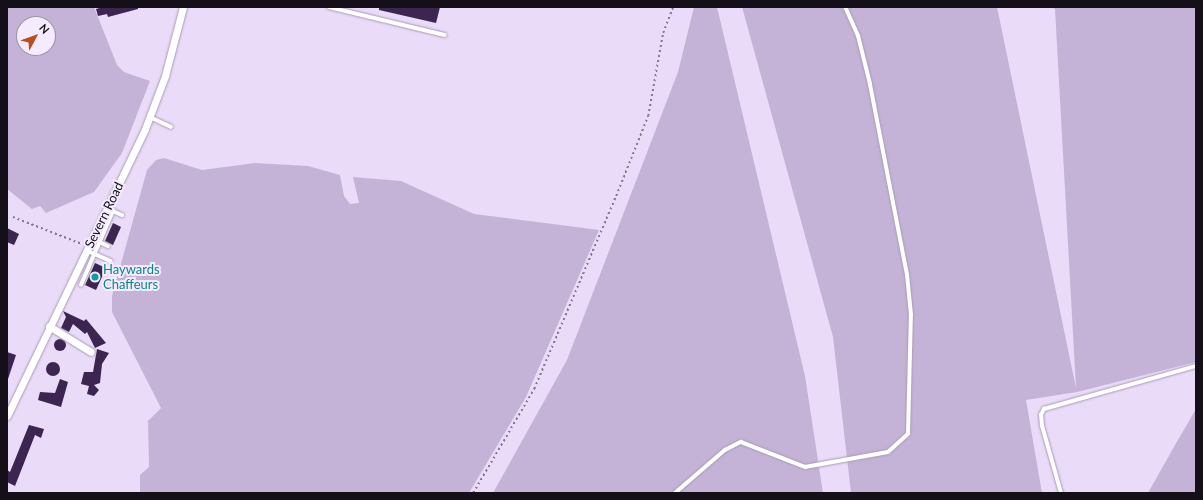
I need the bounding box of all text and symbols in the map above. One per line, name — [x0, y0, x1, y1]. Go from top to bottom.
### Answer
north arrow — [16, 16, 56, 56]
text: N — [37, 21, 52, 36]
street label: Severn Road — [81, 180, 127, 250]
place label: Haywards Chaffeurs — [103, 262, 160, 293]
marker: Haywards Chaffeurs — [90, 272, 100, 282]

